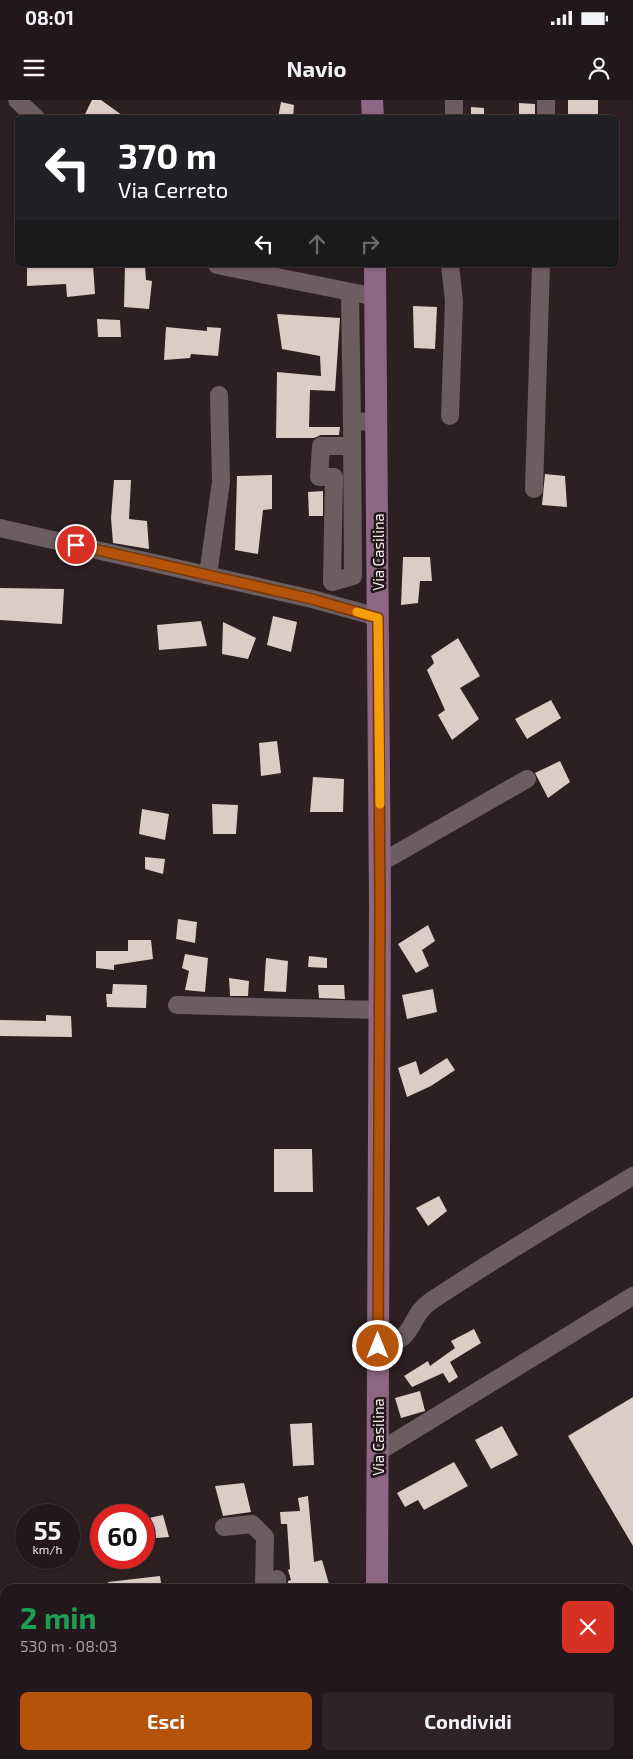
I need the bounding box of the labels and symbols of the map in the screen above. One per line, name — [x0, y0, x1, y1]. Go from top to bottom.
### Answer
street label: Via Casilina — [369, 513, 387, 591]
pin — [55, 524, 97, 566]
position arrow — [351, 1319, 403, 1371]
street label: Via Casilina — [369, 1398, 387, 1476]
speed limit sign: 60 — [90, 1504, 155, 1569]

